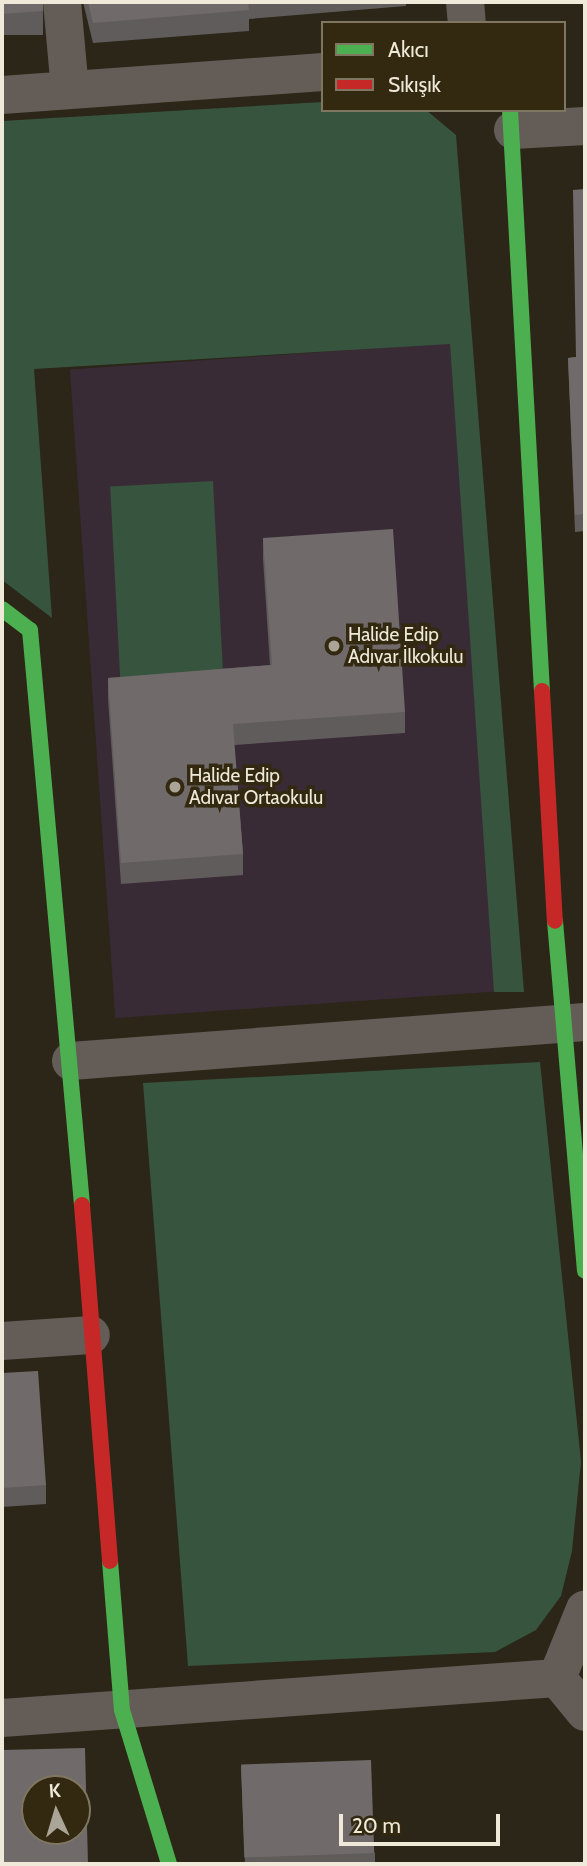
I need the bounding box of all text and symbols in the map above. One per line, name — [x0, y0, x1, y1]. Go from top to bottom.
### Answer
legend — [321, 21, 566, 112]
text: Akıcı — [388, 37, 429, 62]
text: Sıkışık — [388, 72, 441, 97]
place label: Halide Edip Adıvar İlkokulu — [348, 624, 463, 668]
marker: Halide Edip Adıvar İlkokulu — [326, 638, 342, 654]
place label: Halide Edip Adıvar Ortaokulu — [189, 765, 323, 809]
marker: Halide Edip Adıvar Ortaokulu — [167, 779, 183, 795]
north arrow — [21, 1775, 91, 1845]
text: K — [48, 1779, 61, 1802]
scale bar — [342, 1800, 503, 1844]
text: 20 m — [352, 1813, 401, 1838]

